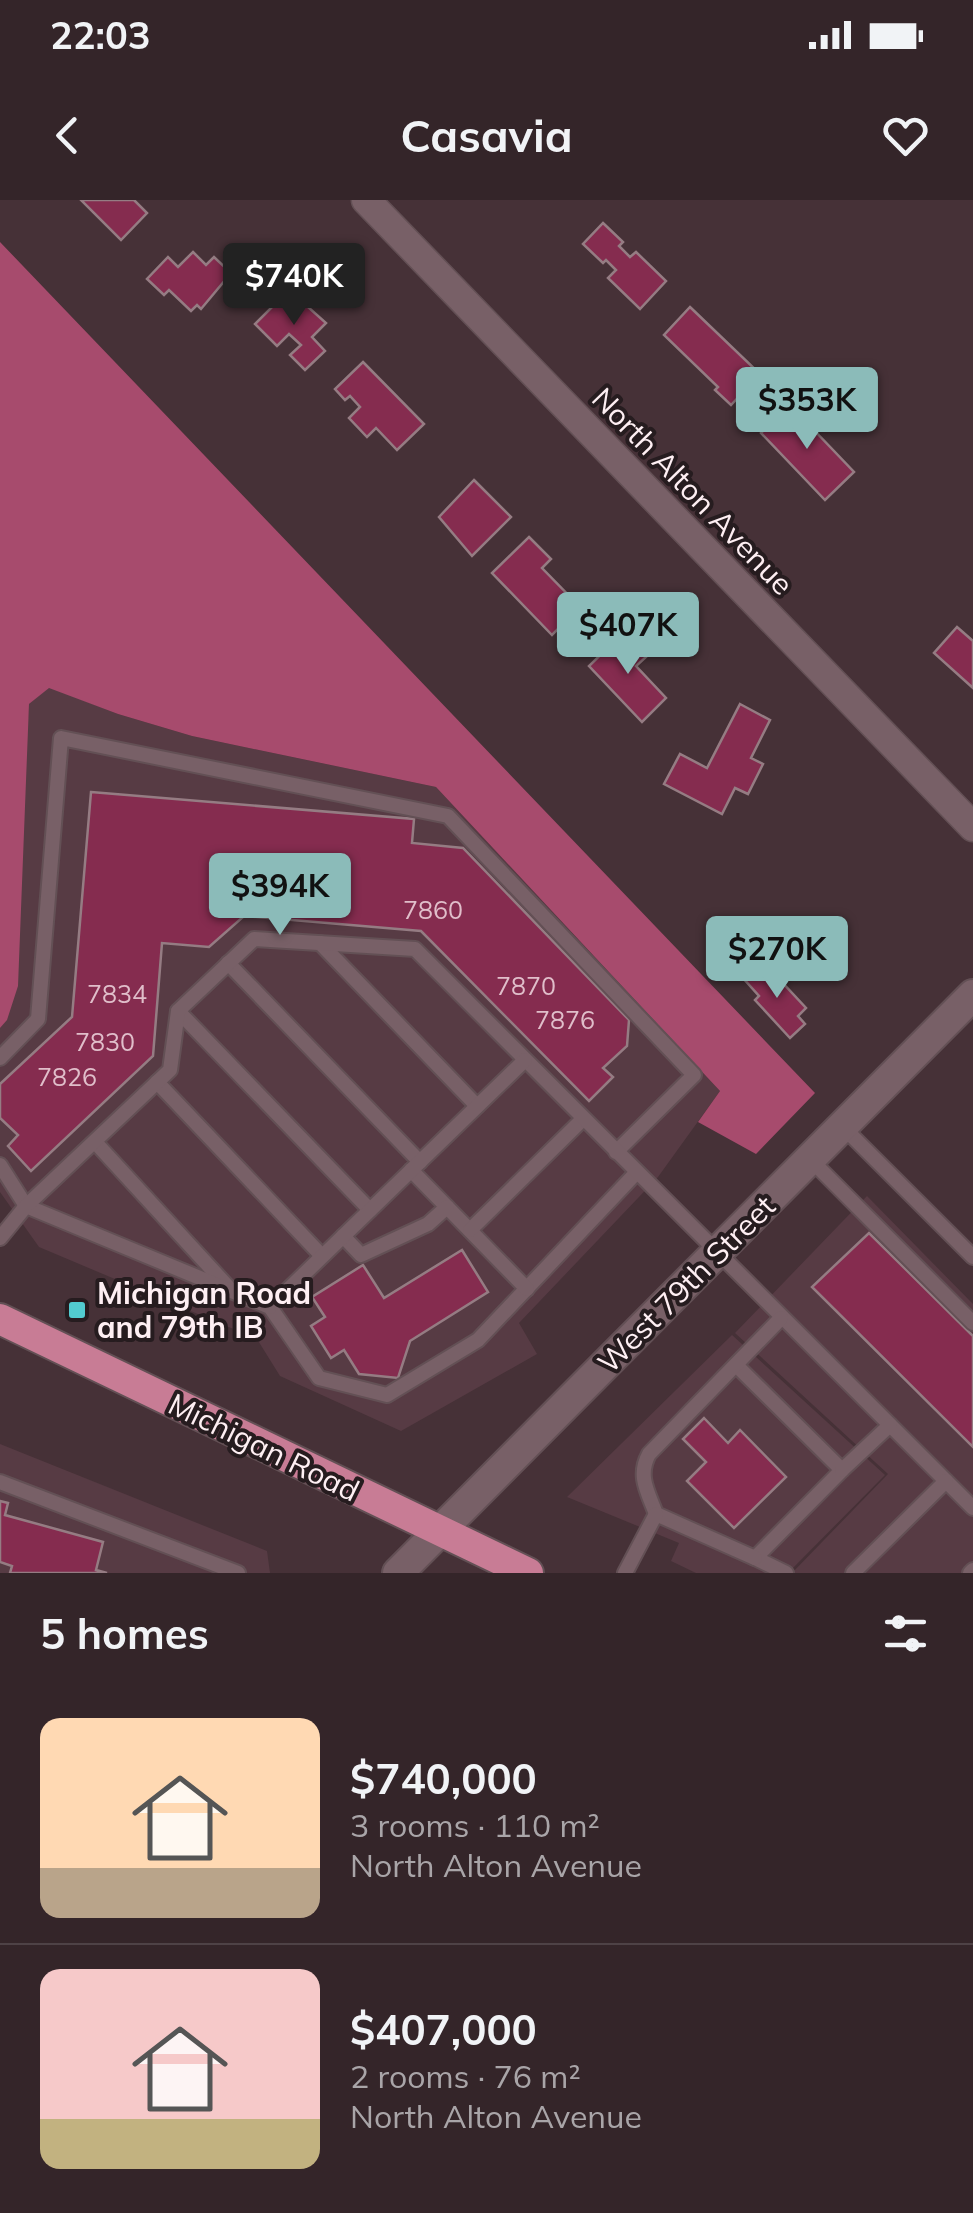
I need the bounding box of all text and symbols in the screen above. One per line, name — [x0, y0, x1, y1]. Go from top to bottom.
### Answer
text: 22:03 — [50, 11, 151, 59]
text: Casavia — [400, 107, 573, 163]
icon: back — [40, 108, 95, 163]
icon: heart — [878, 108, 933, 163]
pin: $740K — [224, 243, 364, 328]
text: $740K — [245, 255, 343, 295]
pin: $353K — [737, 367, 877, 452]
street label: North Alton Avenue — [584, 379, 802, 603]
text: $353K — [758, 379, 856, 419]
pin: $407K — [558, 592, 698, 677]
text: $407K — [579, 604, 677, 644]
pin: $394K — [210, 853, 350, 938]
text: $394K — [231, 865, 329, 905]
house number: 7860 — [403, 894, 463, 925]
pin: $270K — [707, 916, 847, 1001]
text: $270K — [728, 928, 826, 968]
house number: 7870 — [496, 970, 556, 1001]
house number: 7834 — [87, 978, 147, 1009]
house number: 7876 — [535, 1004, 595, 1035]
house number: 7830 — [75, 1026, 135, 1057]
house number: 7826 — [37, 1061, 97, 1092]
street label: West 79th Street — [589, 1187, 783, 1381]
place label: Michigan Road and 79th IB — [97, 1274, 311, 1346]
marker: Michigan Road and 79th IB — [66, 1299, 88, 1321]
street label: Michigan Road — [162, 1384, 366, 1510]
icon: filters — [878, 1606, 933, 1661]
text: 5 homes — [40, 1607, 209, 1660]
text: $740,000 — [350, 1752, 537, 1805]
icon: home — [120, 1758, 240, 1878]
text: 3 rooms · 110 m² — [350, 1805, 600, 1845]
text: North Alton Avenue — [350, 1845, 642, 1885]
text: $407,000 — [350, 2003, 537, 2056]
icon: home — [120, 2009, 240, 2129]
text: 2 rooms · 76 m² — [350, 2056, 581, 2096]
text: North Alton Avenue — [350, 2096, 642, 2136]

